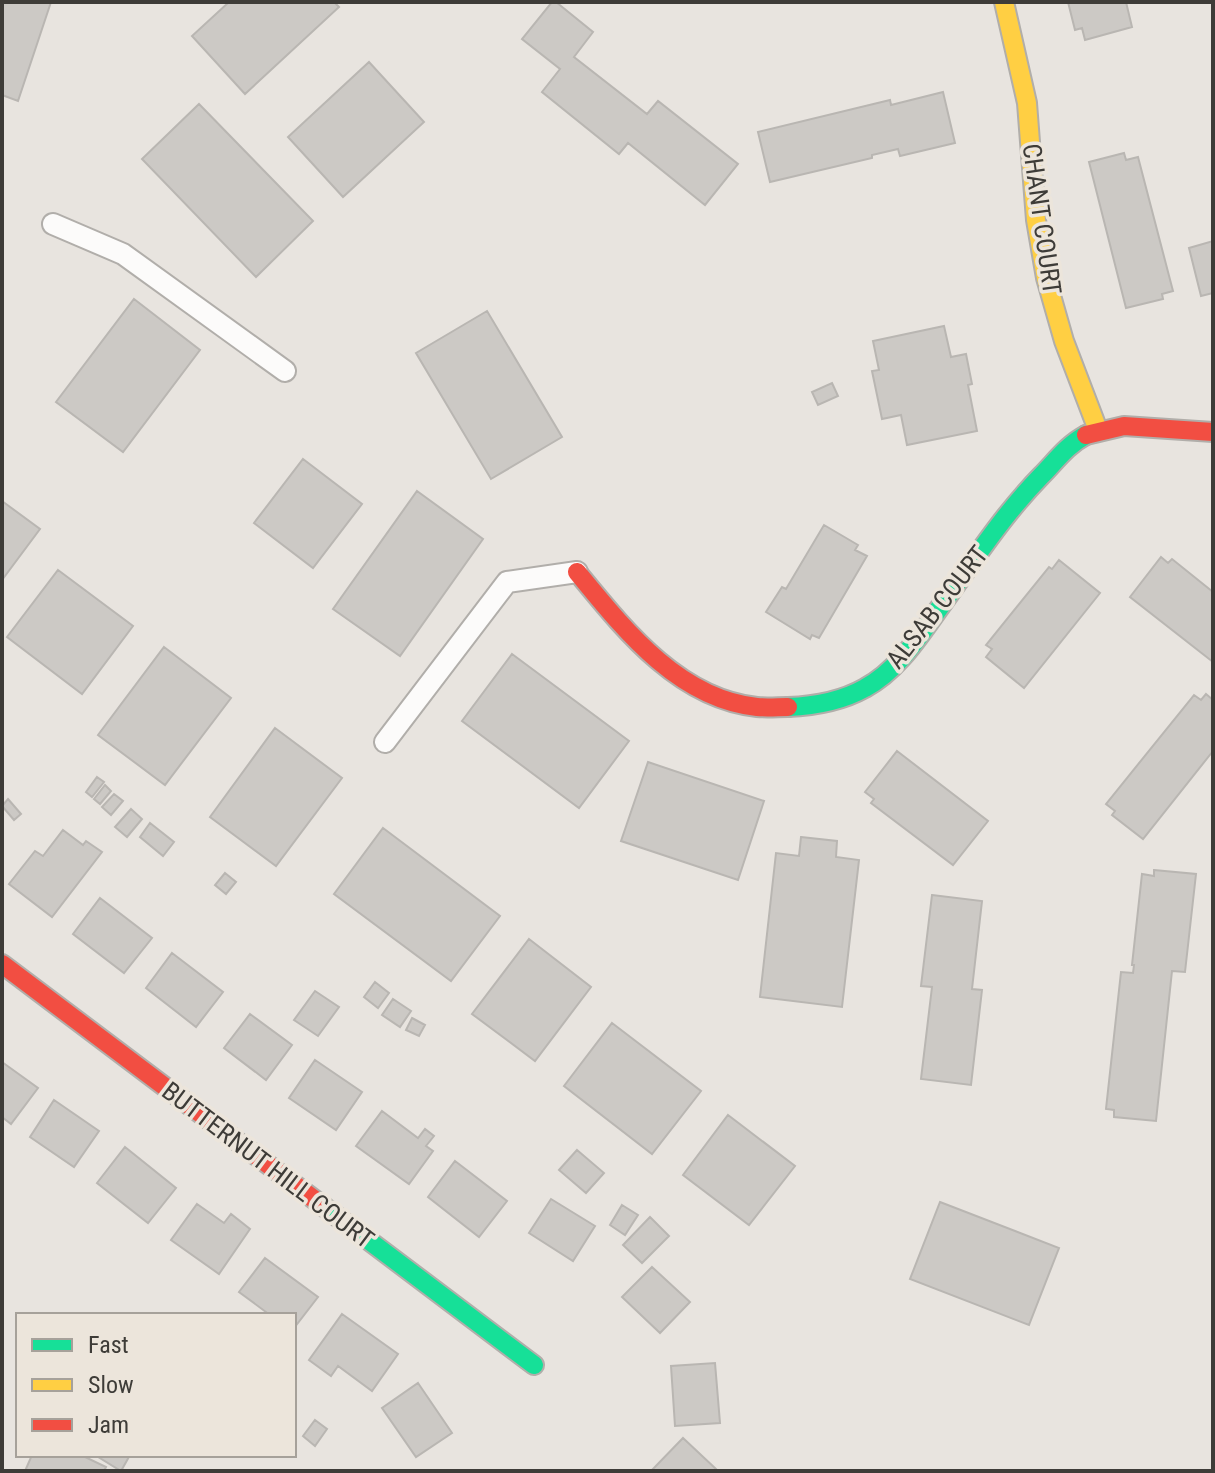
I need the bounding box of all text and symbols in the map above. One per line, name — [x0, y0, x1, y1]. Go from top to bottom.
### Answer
street label: CHANT COURT — [1017, 142, 1067, 296]
street label: ALSAB COURT — [880, 540, 994, 674]
street label: BUTTERNUT HILL COURT — [156, 1076, 380, 1254]
legend — [16, 1313, 296, 1457]
text: Fast — [88, 1331, 129, 1359]
text: Slow — [88, 1371, 134, 1399]
text: Jam — [88, 1411, 129, 1439]

